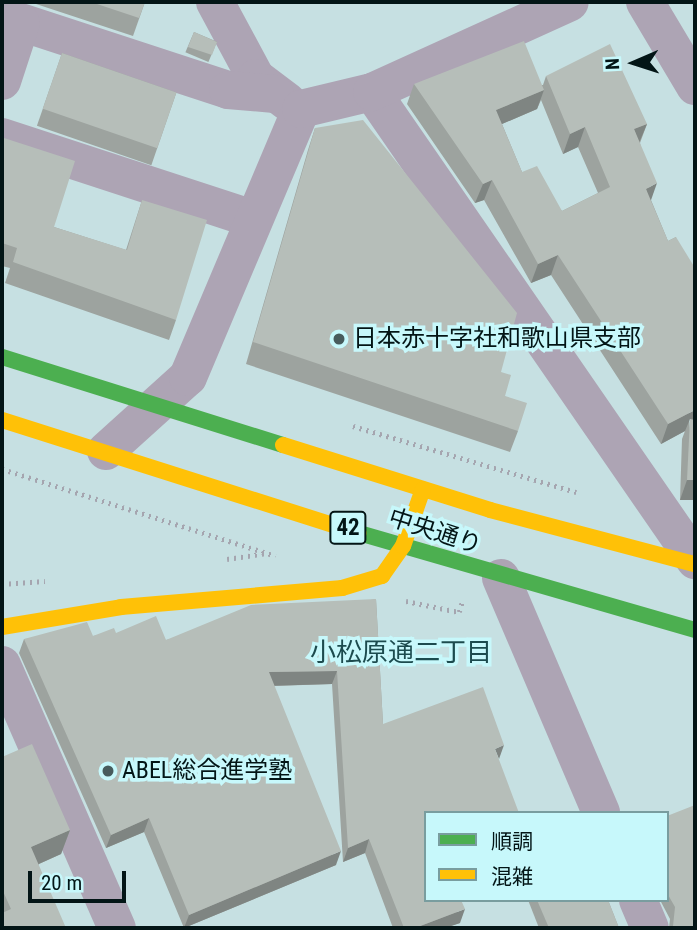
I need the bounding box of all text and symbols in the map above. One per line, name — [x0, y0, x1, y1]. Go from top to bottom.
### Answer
north arrow — [599, 28, 669, 98]
text: N — [601, 58, 624, 71]
place label: 日本赤十字社和歌山県支部 — [353, 325, 641, 353]
marker: 日本赤十字社和歌山県支部 — [331, 331, 347, 347]
street label: 中央通り — [385, 503, 485, 561]
road number: 42 — [329, 508, 367, 548]
district label: 小松原通二丁目 — [310, 637, 492, 669]
place label: ABEL総合進学塾 — [122, 757, 292, 785]
marker: ABEL総合進学塾 — [100, 763, 116, 779]
legend — [424, 811, 669, 902]
text: 順調 — [491, 830, 533, 854]
scale bar — [32, 856, 130, 900]
text: 混雑 — [491, 865, 533, 889]
text: 20 m — [41, 871, 82, 895]

